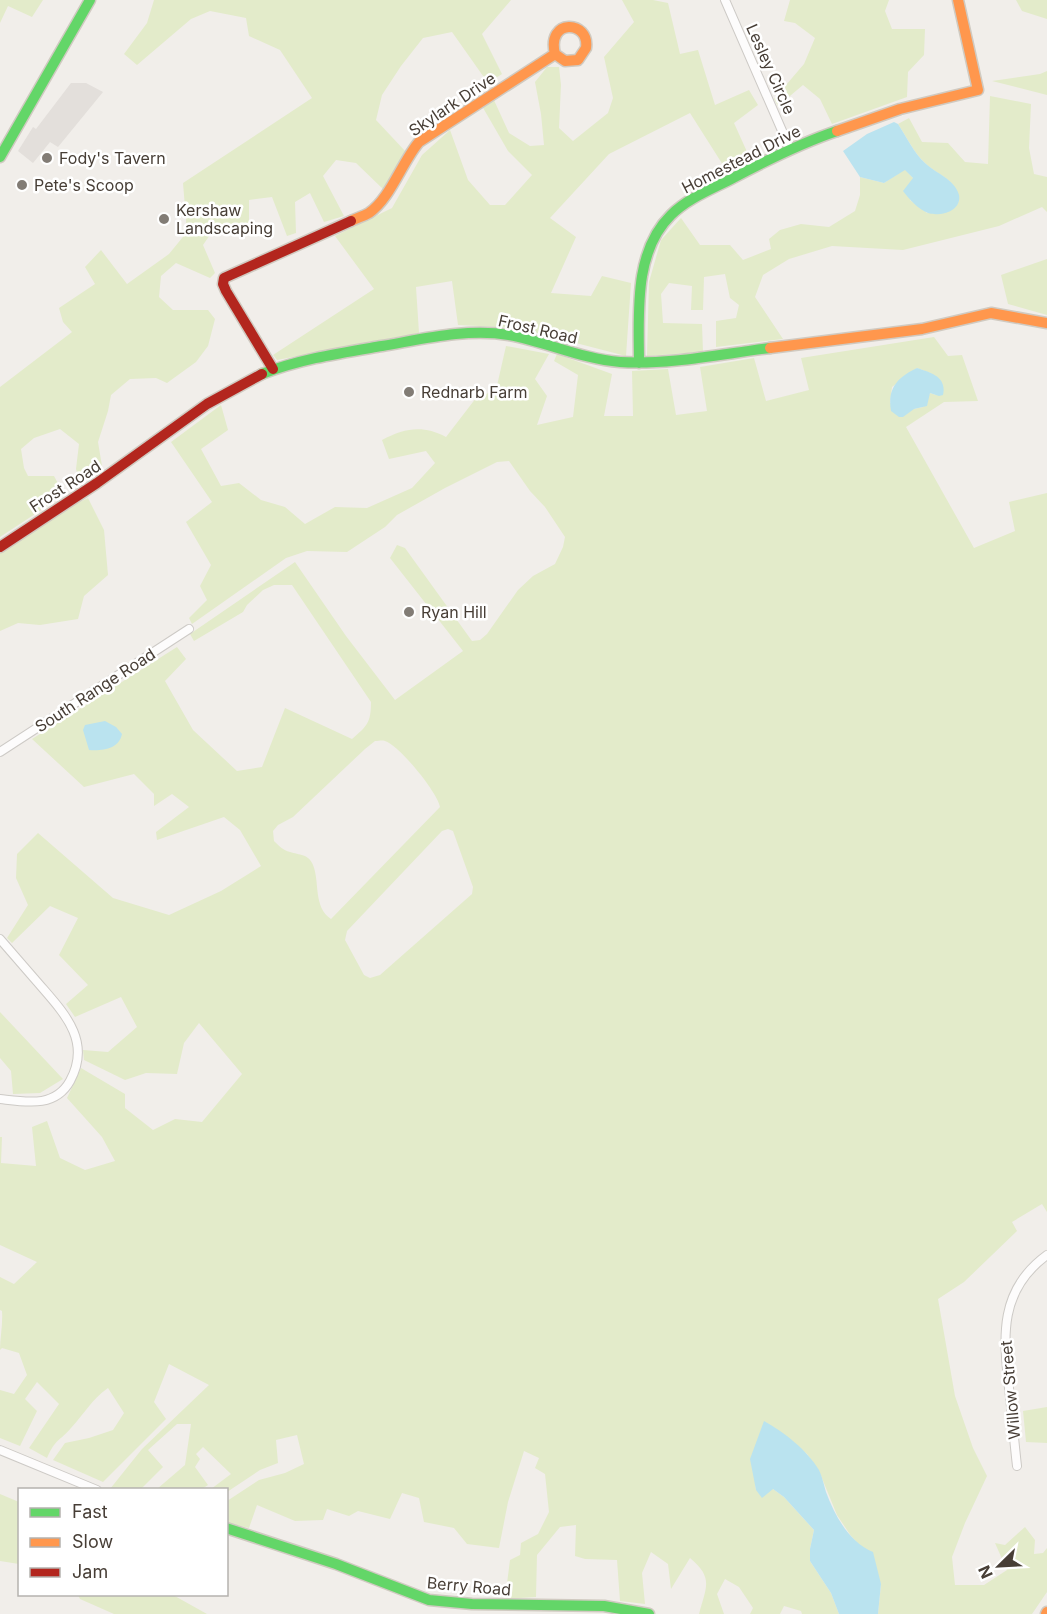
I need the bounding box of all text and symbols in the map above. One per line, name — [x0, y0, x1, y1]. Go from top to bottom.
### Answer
street label: Lesley Circle — [742, 21, 800, 117]
street label: Skylark Drive — [405, 68, 499, 140]
street label: Homestead Drive — [678, 120, 804, 198]
place label: Fody's Tavern — [59, 148, 166, 168]
marker: Fody's Tavern — [40, 151, 54, 165]
place label: Pete's Scoop — [34, 175, 134, 195]
marker: Pete's Scoop — [15, 178, 29, 192]
place label: Kershaw Landscaping — [176, 200, 273, 238]
marker: Kershaw Landscaping — [157, 212, 171, 226]
street label: Frost Road — [496, 310, 580, 348]
place label: Rednarb Farm — [421, 382, 528, 402]
marker: Rednarb Farm — [402, 385, 416, 399]
street label: Frost Road — [26, 456, 104, 516]
place label: Ryan Hill — [421, 602, 487, 622]
marker: Ryan Hill — [402, 605, 416, 619]
street label: South Range Road — [31, 644, 159, 736]
street label: Willow Street — [996, 1340, 1024, 1440]
legend — [18, 1488, 228, 1596]
text: Fast — [72, 1501, 108, 1522]
text: Slow — [72, 1531, 113, 1552]
north arrow — [969, 1536, 1029, 1596]
text: Jam — [72, 1561, 108, 1582]
text: N — [974, 1562, 997, 1582]
street label: Berry Road — [426, 1572, 512, 1600]

